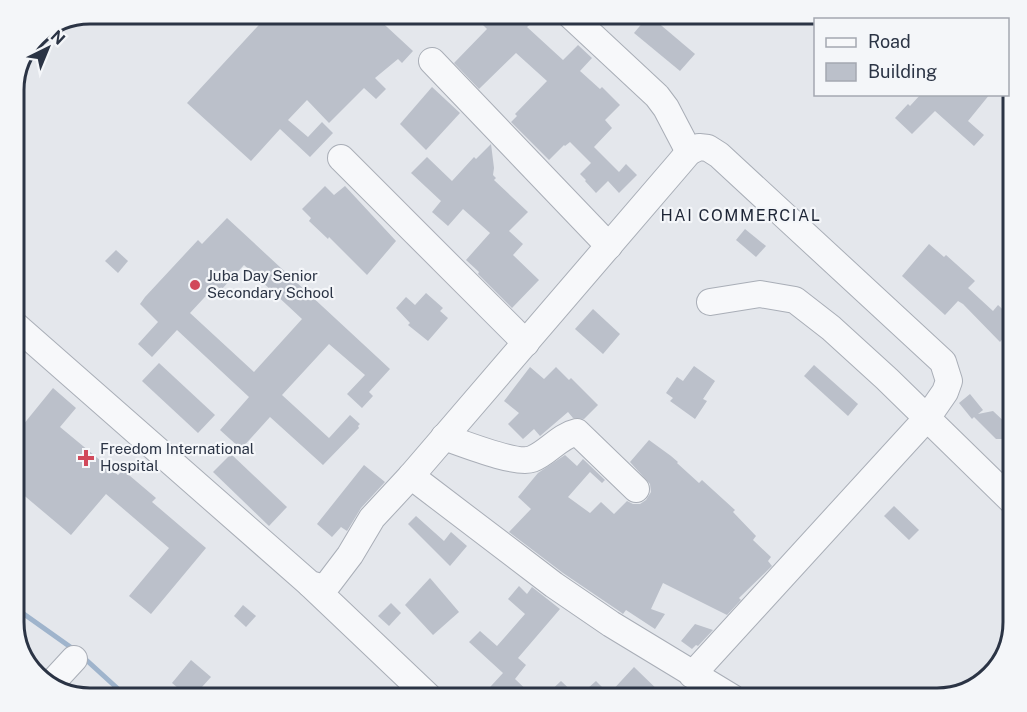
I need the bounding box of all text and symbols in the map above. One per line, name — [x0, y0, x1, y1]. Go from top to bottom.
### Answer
north arrow — [18, 18, 78, 78]
legend — [814, 18, 1009, 96]
text: N — [47, 26, 69, 49]
text: Road — [868, 31, 911, 52]
text: Building — [868, 61, 937, 82]
district label: HAI COMMERCIAL — [661, 206, 821, 225]
place label: Juba Day Senior Secondary School — [207, 267, 334, 301]
marker: Juba Day Senior Secondary School — [188, 278, 202, 292]
place label: Freedom International Hospital — [100, 440, 254, 474]
marker: Freedom International Hospital — [77, 449, 95, 467]

